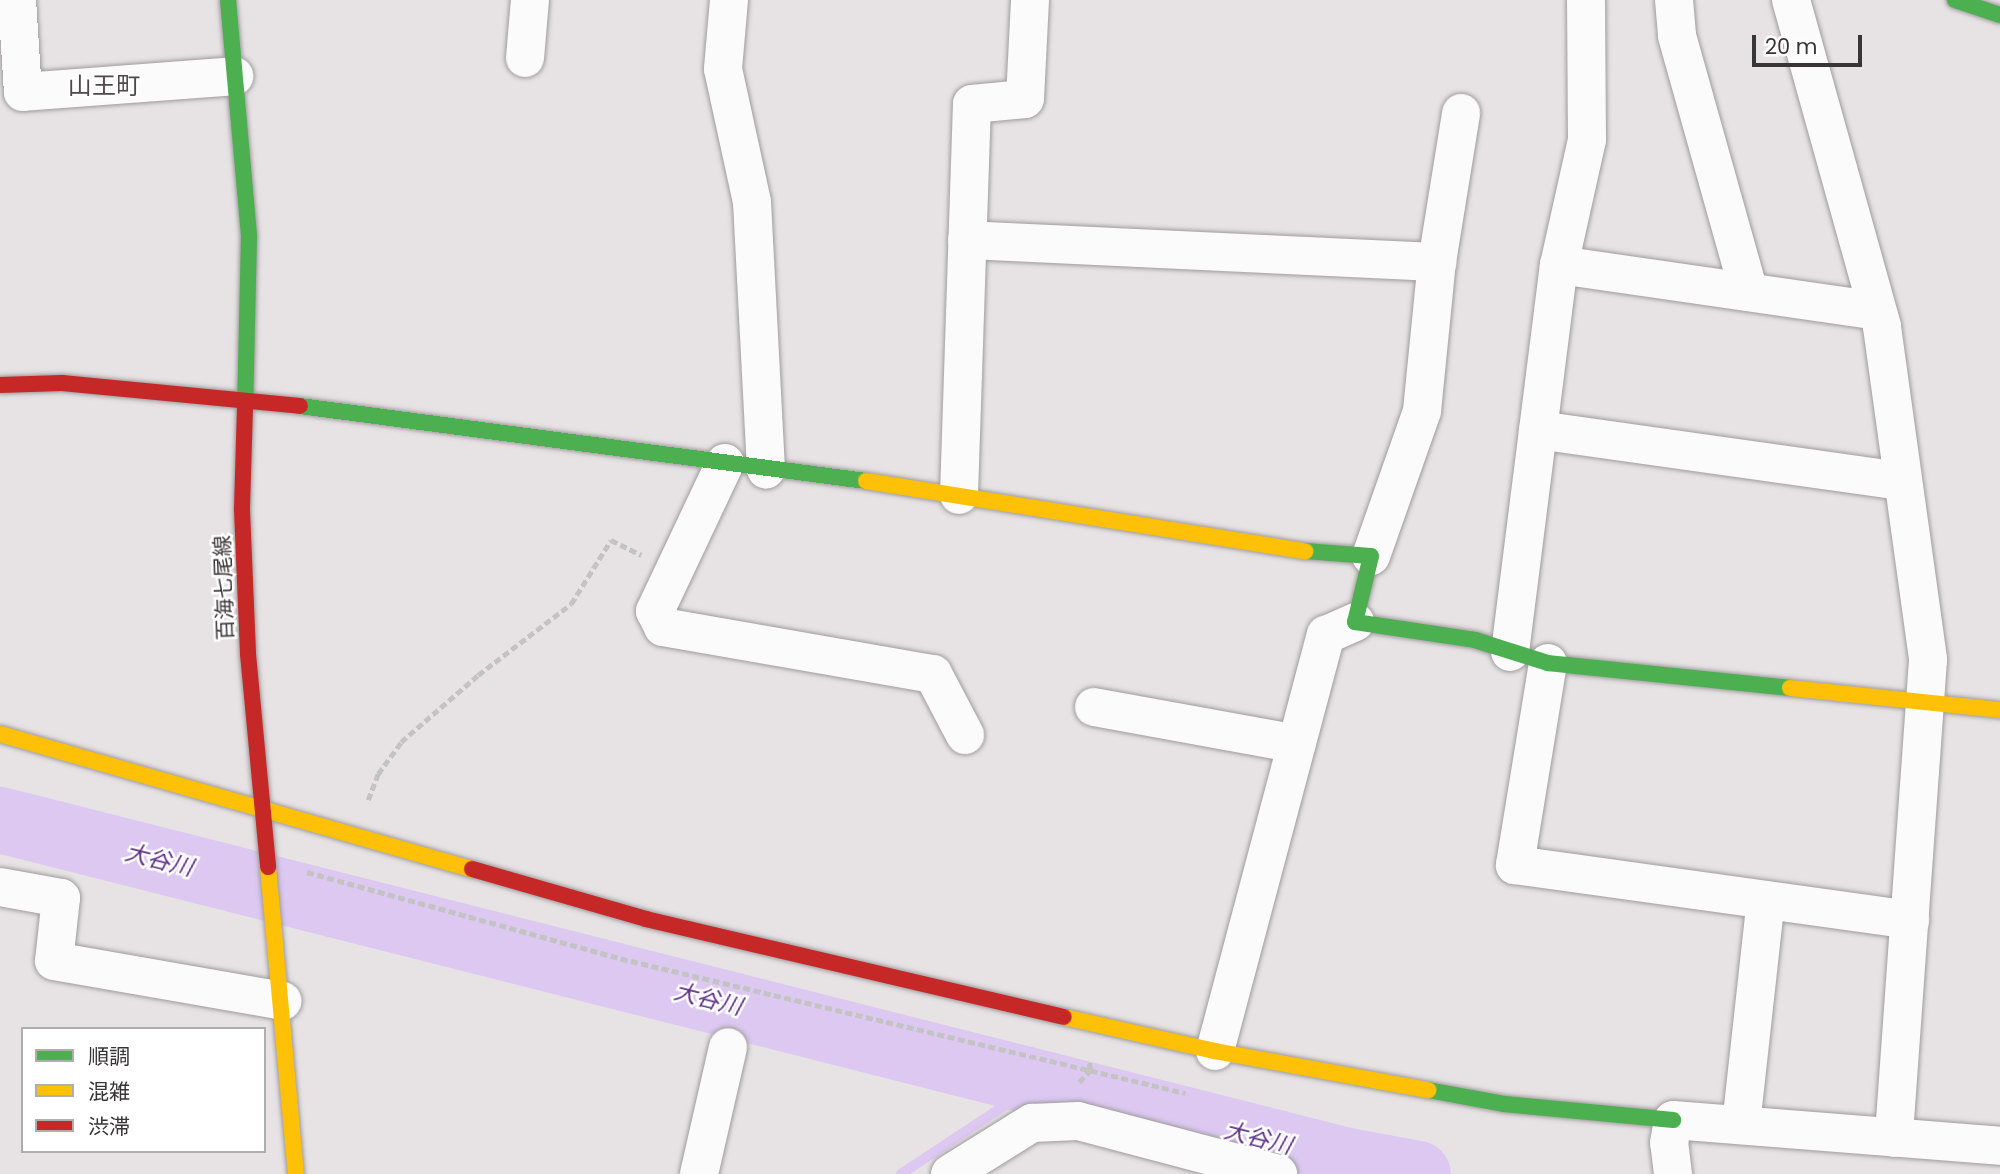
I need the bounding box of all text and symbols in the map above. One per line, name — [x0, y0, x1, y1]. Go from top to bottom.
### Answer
scale bar — [1755, 21, 1865, 65]
text: 20 m — [1765, 32, 1818, 61]
district label: 山王町 — [68, 72, 140, 100]
street label: 百海七尾線 — [210, 535, 238, 641]
water label: 大谷川 — [122, 838, 196, 882]
water label: 大谷川 — [671, 977, 745, 1021]
legend — [21, 1027, 266, 1153]
text: 順調 — [88, 1042, 130, 1071]
text: 混雑 — [88, 1077, 130, 1106]
text: 渋滞 — [88, 1112, 130, 1141]
water label: 大谷川 — [1221, 1116, 1295, 1160]

